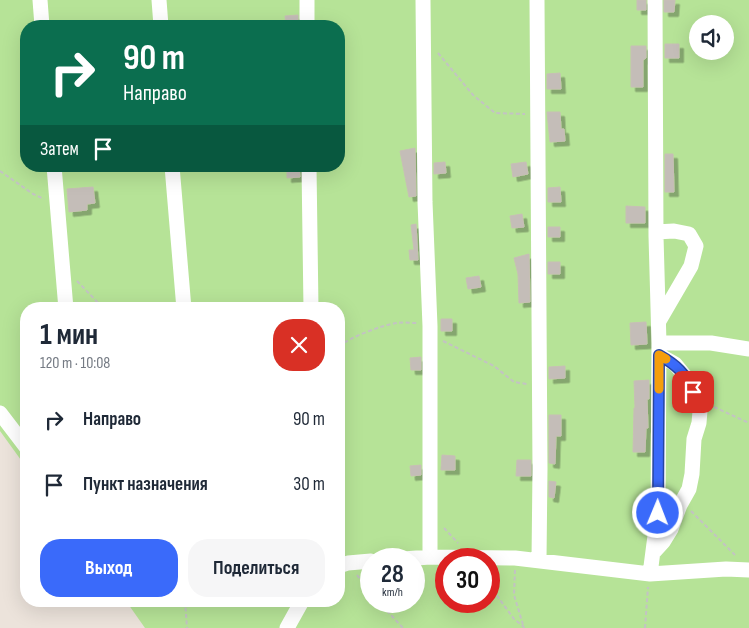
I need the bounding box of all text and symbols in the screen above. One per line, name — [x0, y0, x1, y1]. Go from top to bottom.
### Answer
map controls — [689, 15, 734, 60]
button: sound — [689, 15, 734, 60]
text: 90 m — [123, 37, 185, 80]
icon: right — [40, 40, 105, 105]
text: Направо — [123, 80, 187, 107]
icon: arrive — [89, 135, 117, 163]
text: Затем — [40, 138, 79, 161]
text: 1 мин — [40, 317, 98, 353]
button: close — [273, 319, 325, 371]
text: 120 m · 10:08 — [40, 354, 110, 373]
pin — [672, 371, 714, 413]
icon: arrive — [679, 378, 707, 406]
icon: right — [40, 406, 68, 434]
text: Направо — [83, 408, 141, 431]
text: 90 m — [293, 408, 325, 431]
icon: arrive — [40, 471, 68, 499]
text: Пункт назначения — [83, 473, 208, 496]
text: 30 m — [293, 473, 325, 496]
position arrow — [631, 486, 683, 538]
button: Выход — [40, 539, 178, 597]
button: Поделиться — [188, 539, 325, 597]
speed limit sign: 30 — [435, 548, 500, 613]
text: 28 — [381, 559, 404, 590]
text: km/h — [382, 585, 403, 600]

